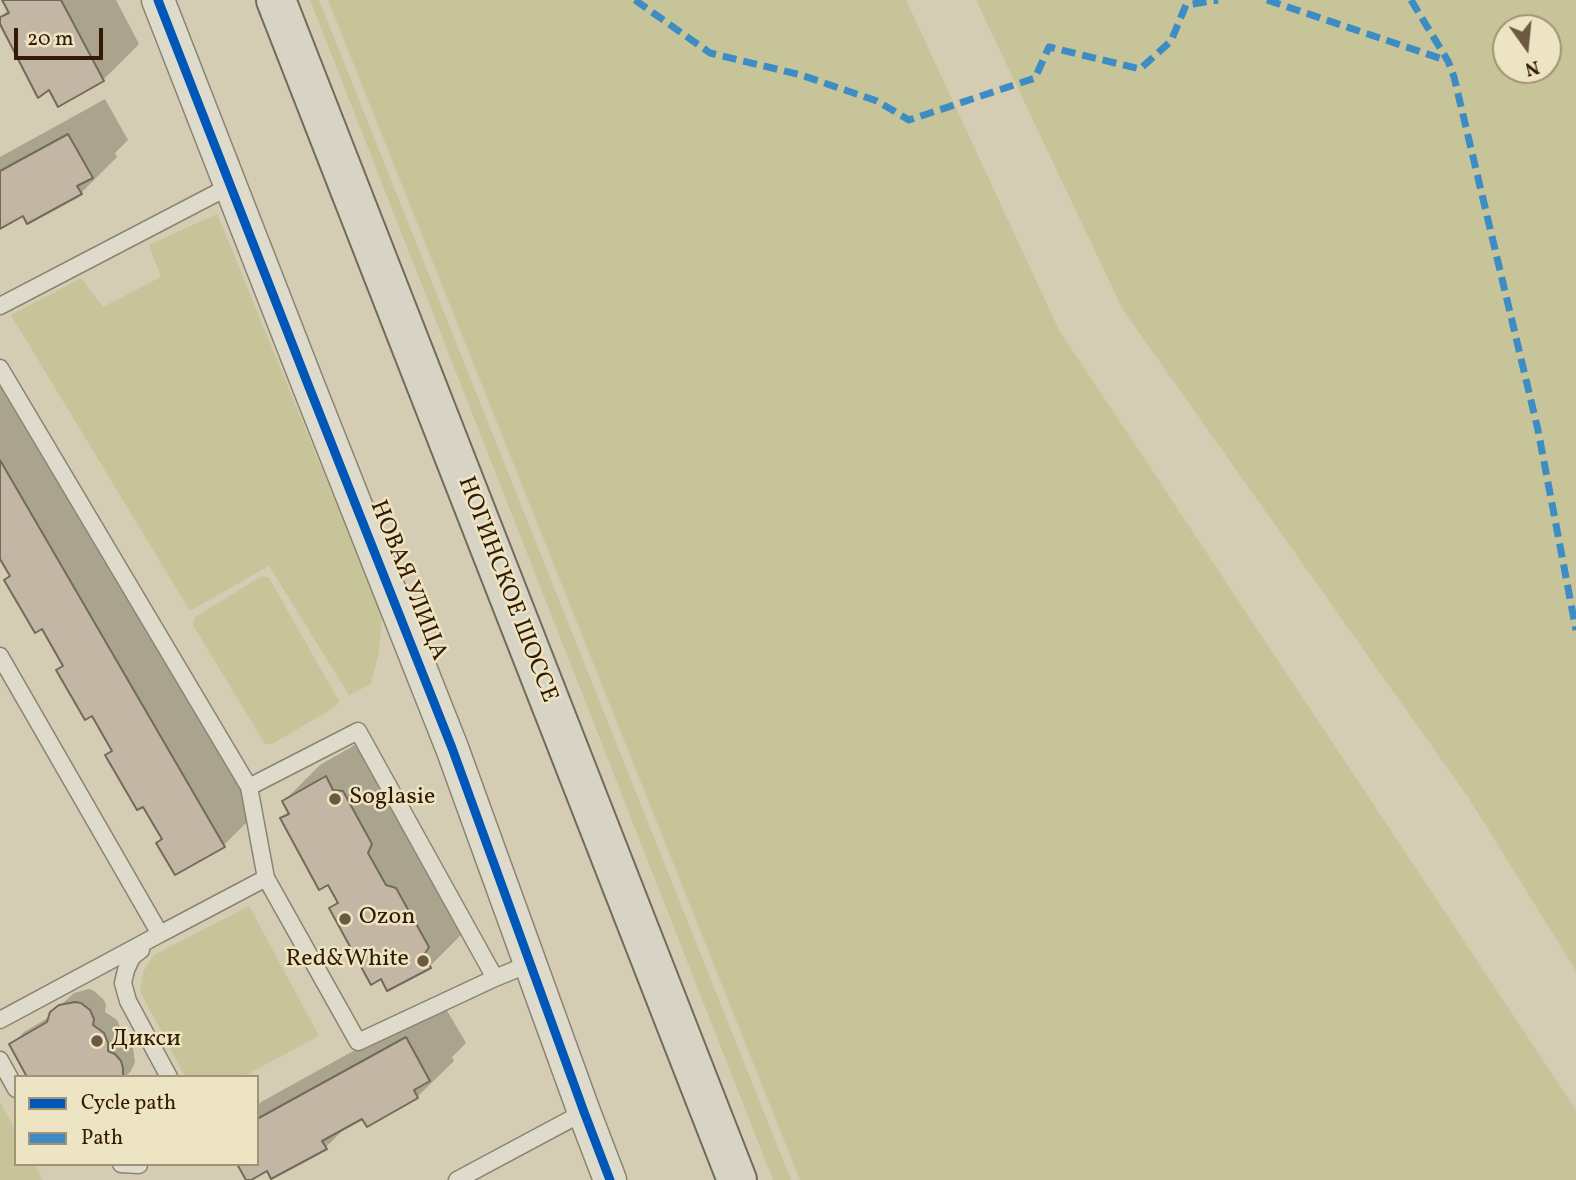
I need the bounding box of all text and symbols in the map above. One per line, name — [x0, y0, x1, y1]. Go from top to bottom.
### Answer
scale bar — [18, 14, 107, 58]
north arrow — [1492, 14, 1562, 84]
text: 20 m — [27, 25, 73, 54]
text: N — [1522, 53, 1542, 82]
street label: НОГИНСКОЕ ШОССЕ — [450, 473, 562, 707]
street label: НОВАЯ УЛИЦА — [362, 497, 452, 665]
place label: Soglasie — [349, 785, 435, 813]
marker: Soglasie — [327, 791, 343, 807]
place label: Ozon — [359, 905, 416, 933]
marker: Ozon — [337, 911, 353, 927]
place label: Red&White — [285, 947, 409, 975]
marker: Red&White — [415, 953, 431, 969]
place label: Дикси — [111, 1027, 181, 1055]
marker: Дикси — [89, 1033, 105, 1049]
legend — [14, 1075, 259, 1166]
text: Cycle path — [81, 1089, 176, 1118]
text: Path — [81, 1124, 123, 1153]

